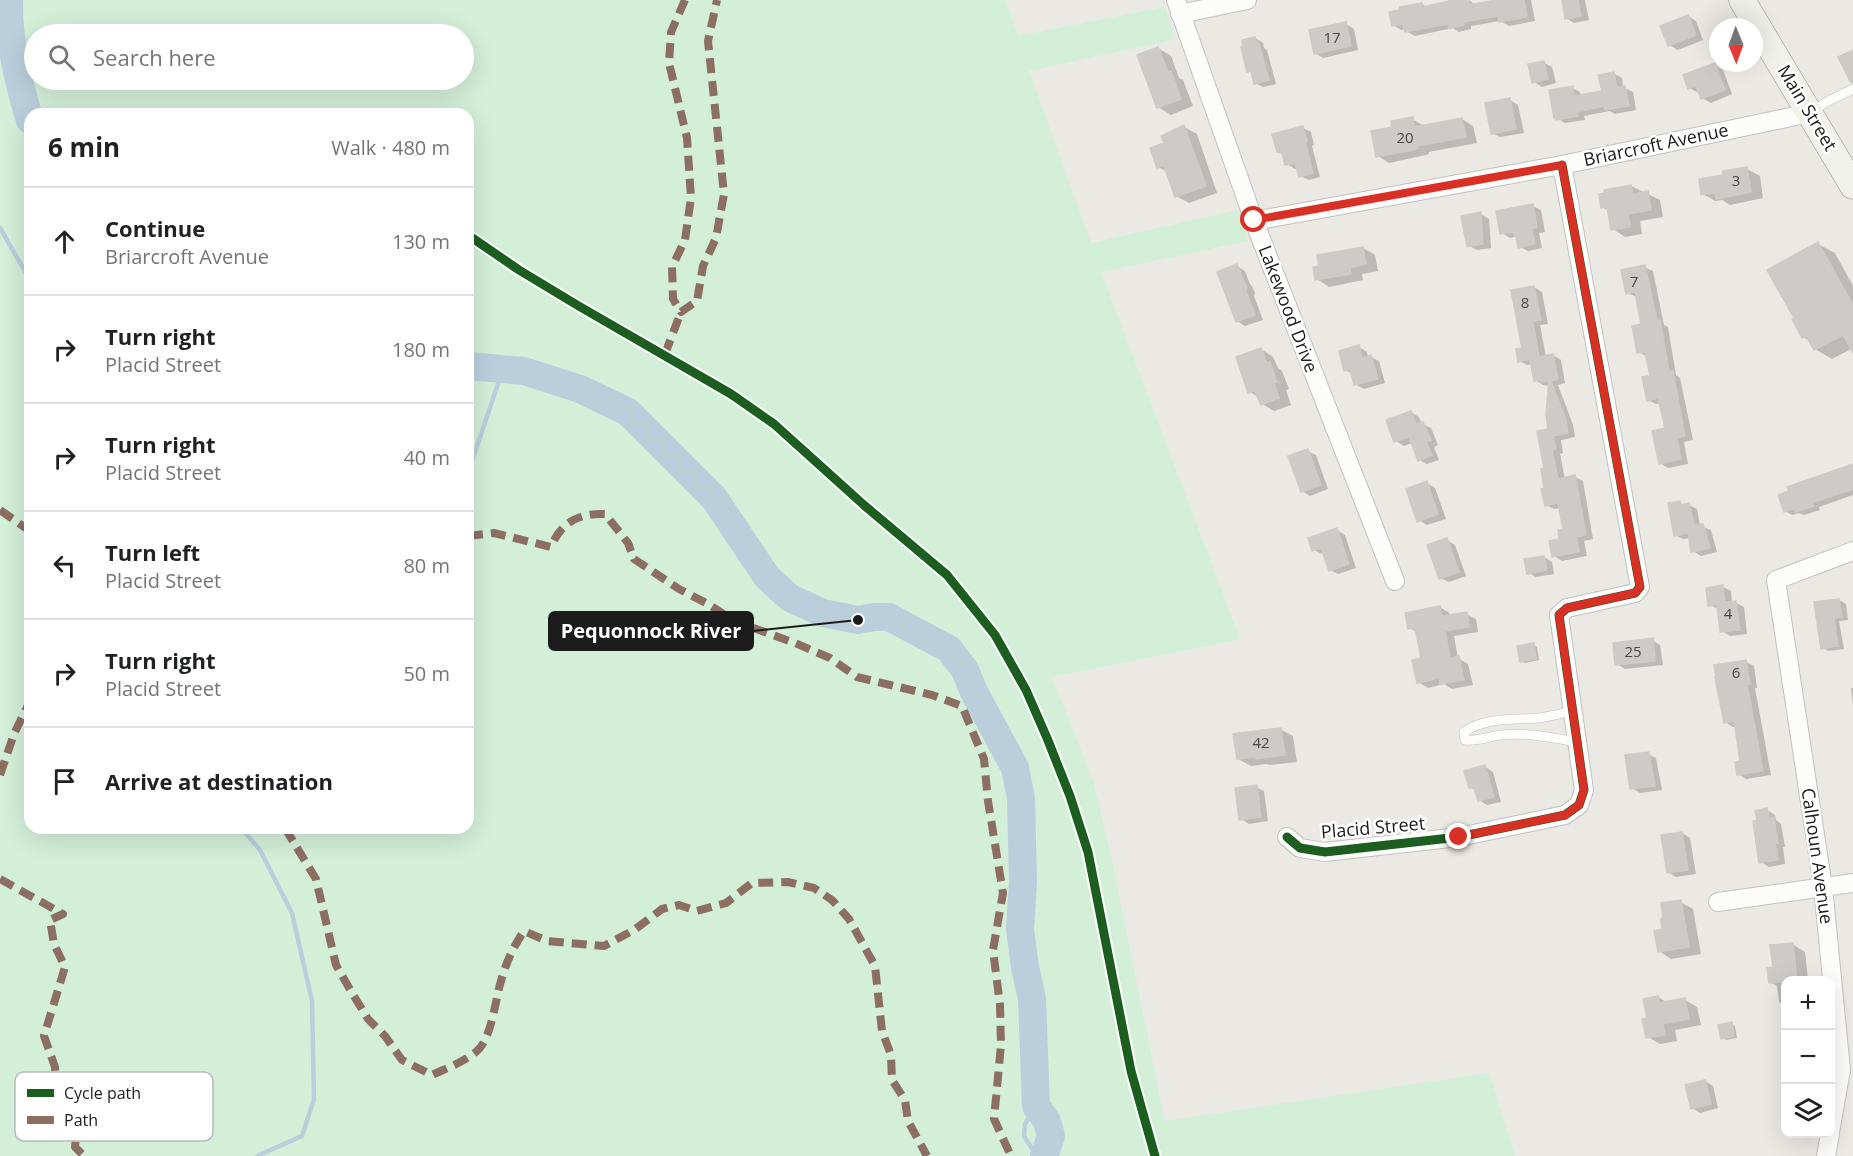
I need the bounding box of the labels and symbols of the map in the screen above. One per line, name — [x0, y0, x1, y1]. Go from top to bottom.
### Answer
north arrow — [1709, 18, 1763, 72]
house number: 17 — [1323, 27, 1341, 47]
street label: Main Street — [1773, 60, 1843, 155]
street label: Briarcroft Avenue — [1581, 117, 1730, 171]
house number: 20 — [1396, 127, 1414, 147]
house number: 3 — [1732, 170, 1740, 190]
route start — [1240, 206, 1266, 232]
street label: Lakewood Drive — [1254, 242, 1324, 376]
house number: 7 — [1630, 271, 1638, 291]
house number: 8 — [1521, 292, 1529, 312]
house number: 4 — [1724, 603, 1733, 623]
callout: Pequonnock River — [549, 612, 753, 650]
text: Pequonnock River — [561, 617, 741, 644]
house number: 25 — [1624, 641, 1642, 661]
house number: 6 — [1732, 662, 1740, 682]
house number: 42 — [1252, 732, 1270, 752]
street label: Calhoun Avenue — [1797, 786, 1839, 925]
street label: Placid Street — [1320, 810, 1426, 844]
route end — [1445, 823, 1471, 849]
legend — [15, 1072, 213, 1141]
text: Cycle path — [64, 1082, 141, 1104]
text: Path — [64, 1109, 98, 1131]

